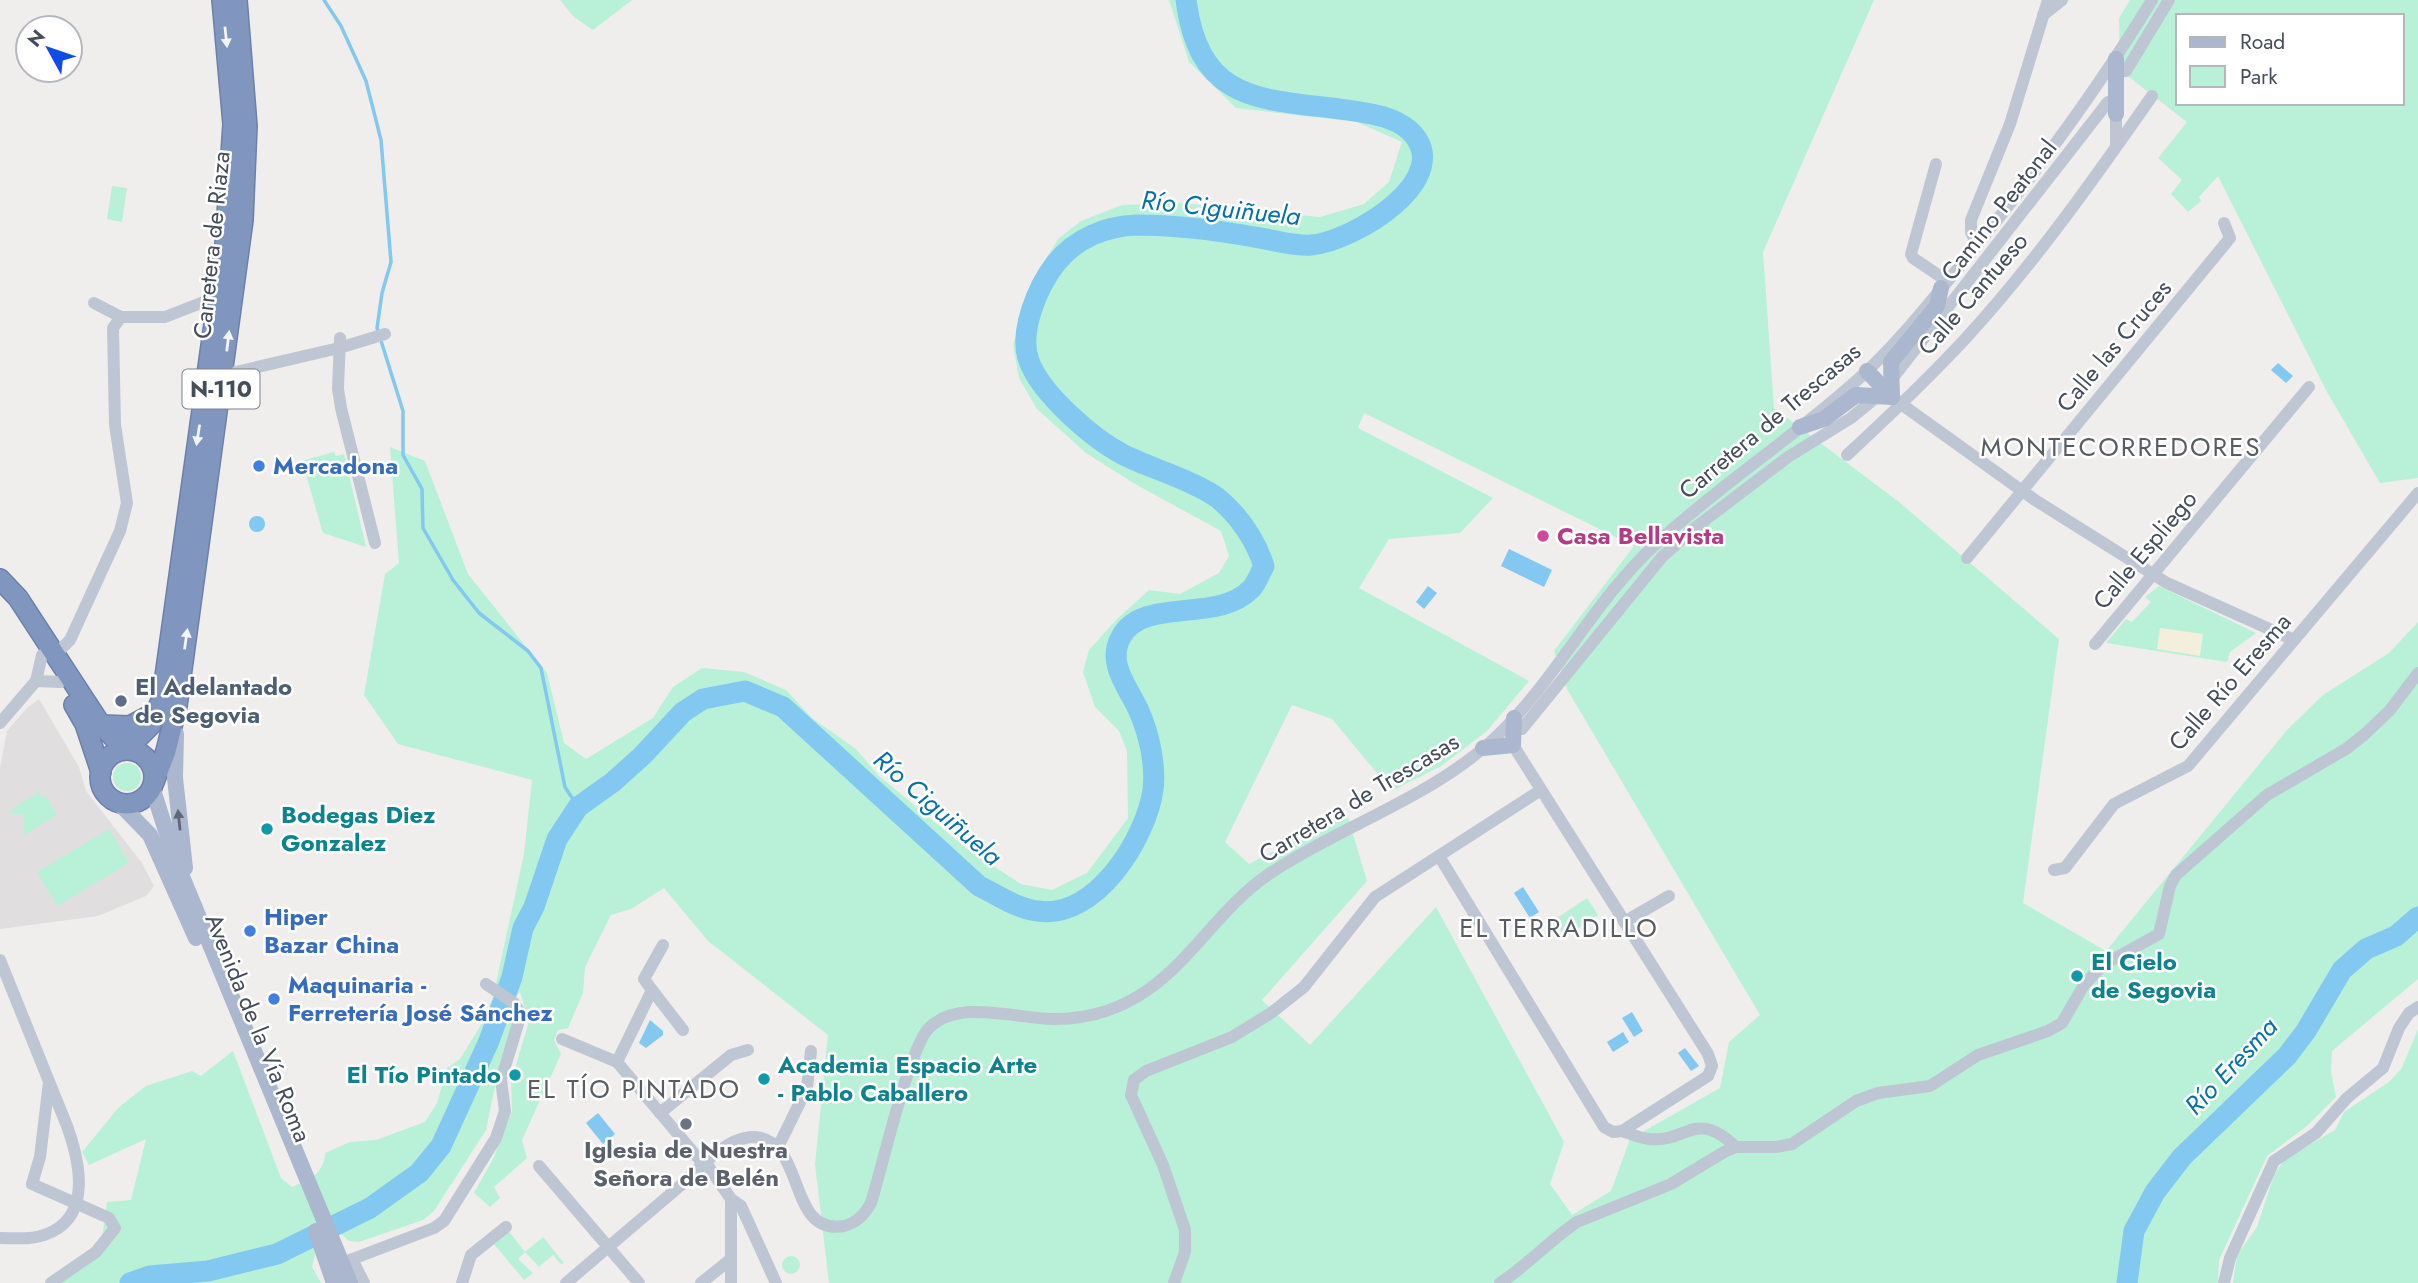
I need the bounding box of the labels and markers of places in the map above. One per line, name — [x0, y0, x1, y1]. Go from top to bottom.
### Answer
place label: Mercadona — [273, 448, 398, 483]
marker: Mercadona — [251, 458, 267, 474]
place label: Casa Bellavista — [1557, 518, 1724, 553]
marker: Casa Bellavista — [1535, 528, 1551, 544]
place label: El Adelantado de Segovia — [135, 669, 292, 732]
marker: El Adelantado de Segovia — [113, 693, 129, 709]
place label: Bodegas Diez Gonzalez — [281, 797, 436, 860]
marker: Bodegas Diez Gonzalez — [259, 821, 275, 837]
place label: Hiper Bazar China — [264, 899, 399, 962]
marker: Hiper Bazar China — [242, 923, 258, 939]
place label: El Cielo de Segovia — [2091, 944, 2216, 1007]
place label: Maquinaria - Ferretería José Sánchez — [288, 967, 553, 1030]
marker: El Cielo de Segovia — [2069, 968, 2085, 984]
marker: Maquinaria - Ferretería José Sánchez — [266, 991, 282, 1007]
place label: Academia Espacio Arte - Pablo Caballero — [777, 1047, 1037, 1110]
place label: El Tío Pintado — [346, 1057, 501, 1092]
marker: El Tío Pintado — [507, 1067, 523, 1083]
marker: Academia Espacio Arte - Pablo Caballero — [756, 1071, 772, 1087]
marker: Iglesia de Nuestra Señora de Belén — [678, 1116, 694, 1132]
place label: Iglesia de Nuestra Señora de Belén — [584, 1132, 788, 1195]

